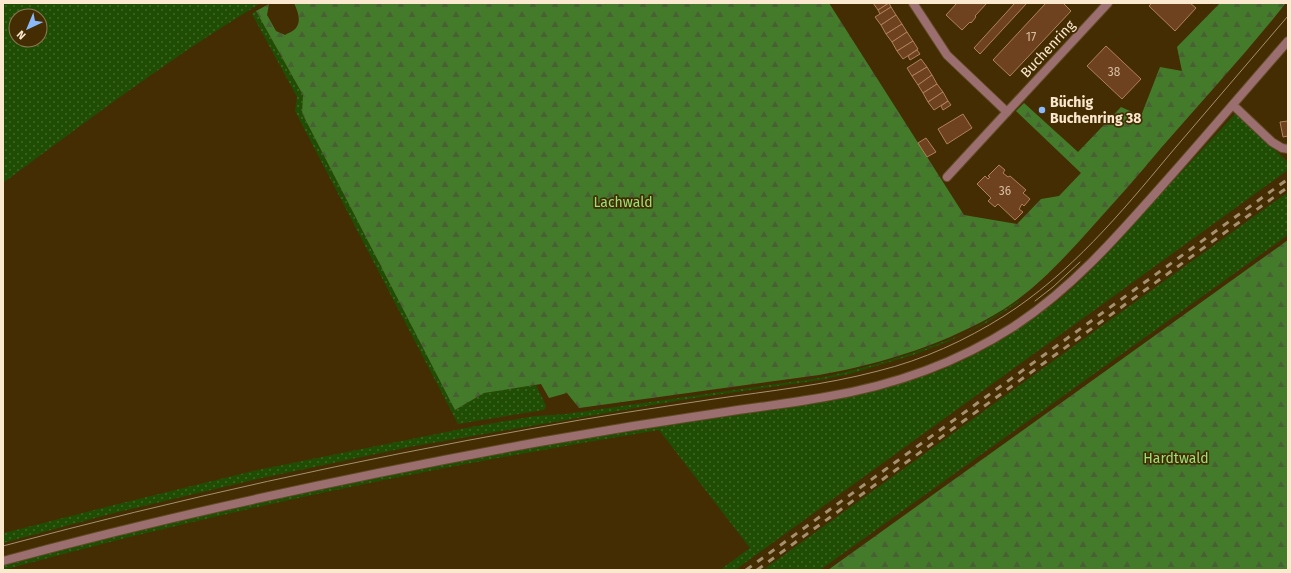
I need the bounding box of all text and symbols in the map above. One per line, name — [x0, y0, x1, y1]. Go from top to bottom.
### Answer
north arrow — [8, 8, 48, 48]
street label: Buchenring — [1017, 16, 1079, 81]
text: N — [14, 28, 29, 42]
house number: 17 — [1026, 30, 1036, 44]
house number: 38 — [1108, 65, 1121, 79]
place label: Büchig Buchenring 38 — [1050, 94, 1141, 127]
marker: Büchig Buchenring 38 — [1037, 105, 1047, 115]
house number: 36 — [999, 184, 1011, 198]
park label: Lachwald — [593, 194, 653, 211]
park label: Hardtwald — [1143, 450, 1209, 467]

